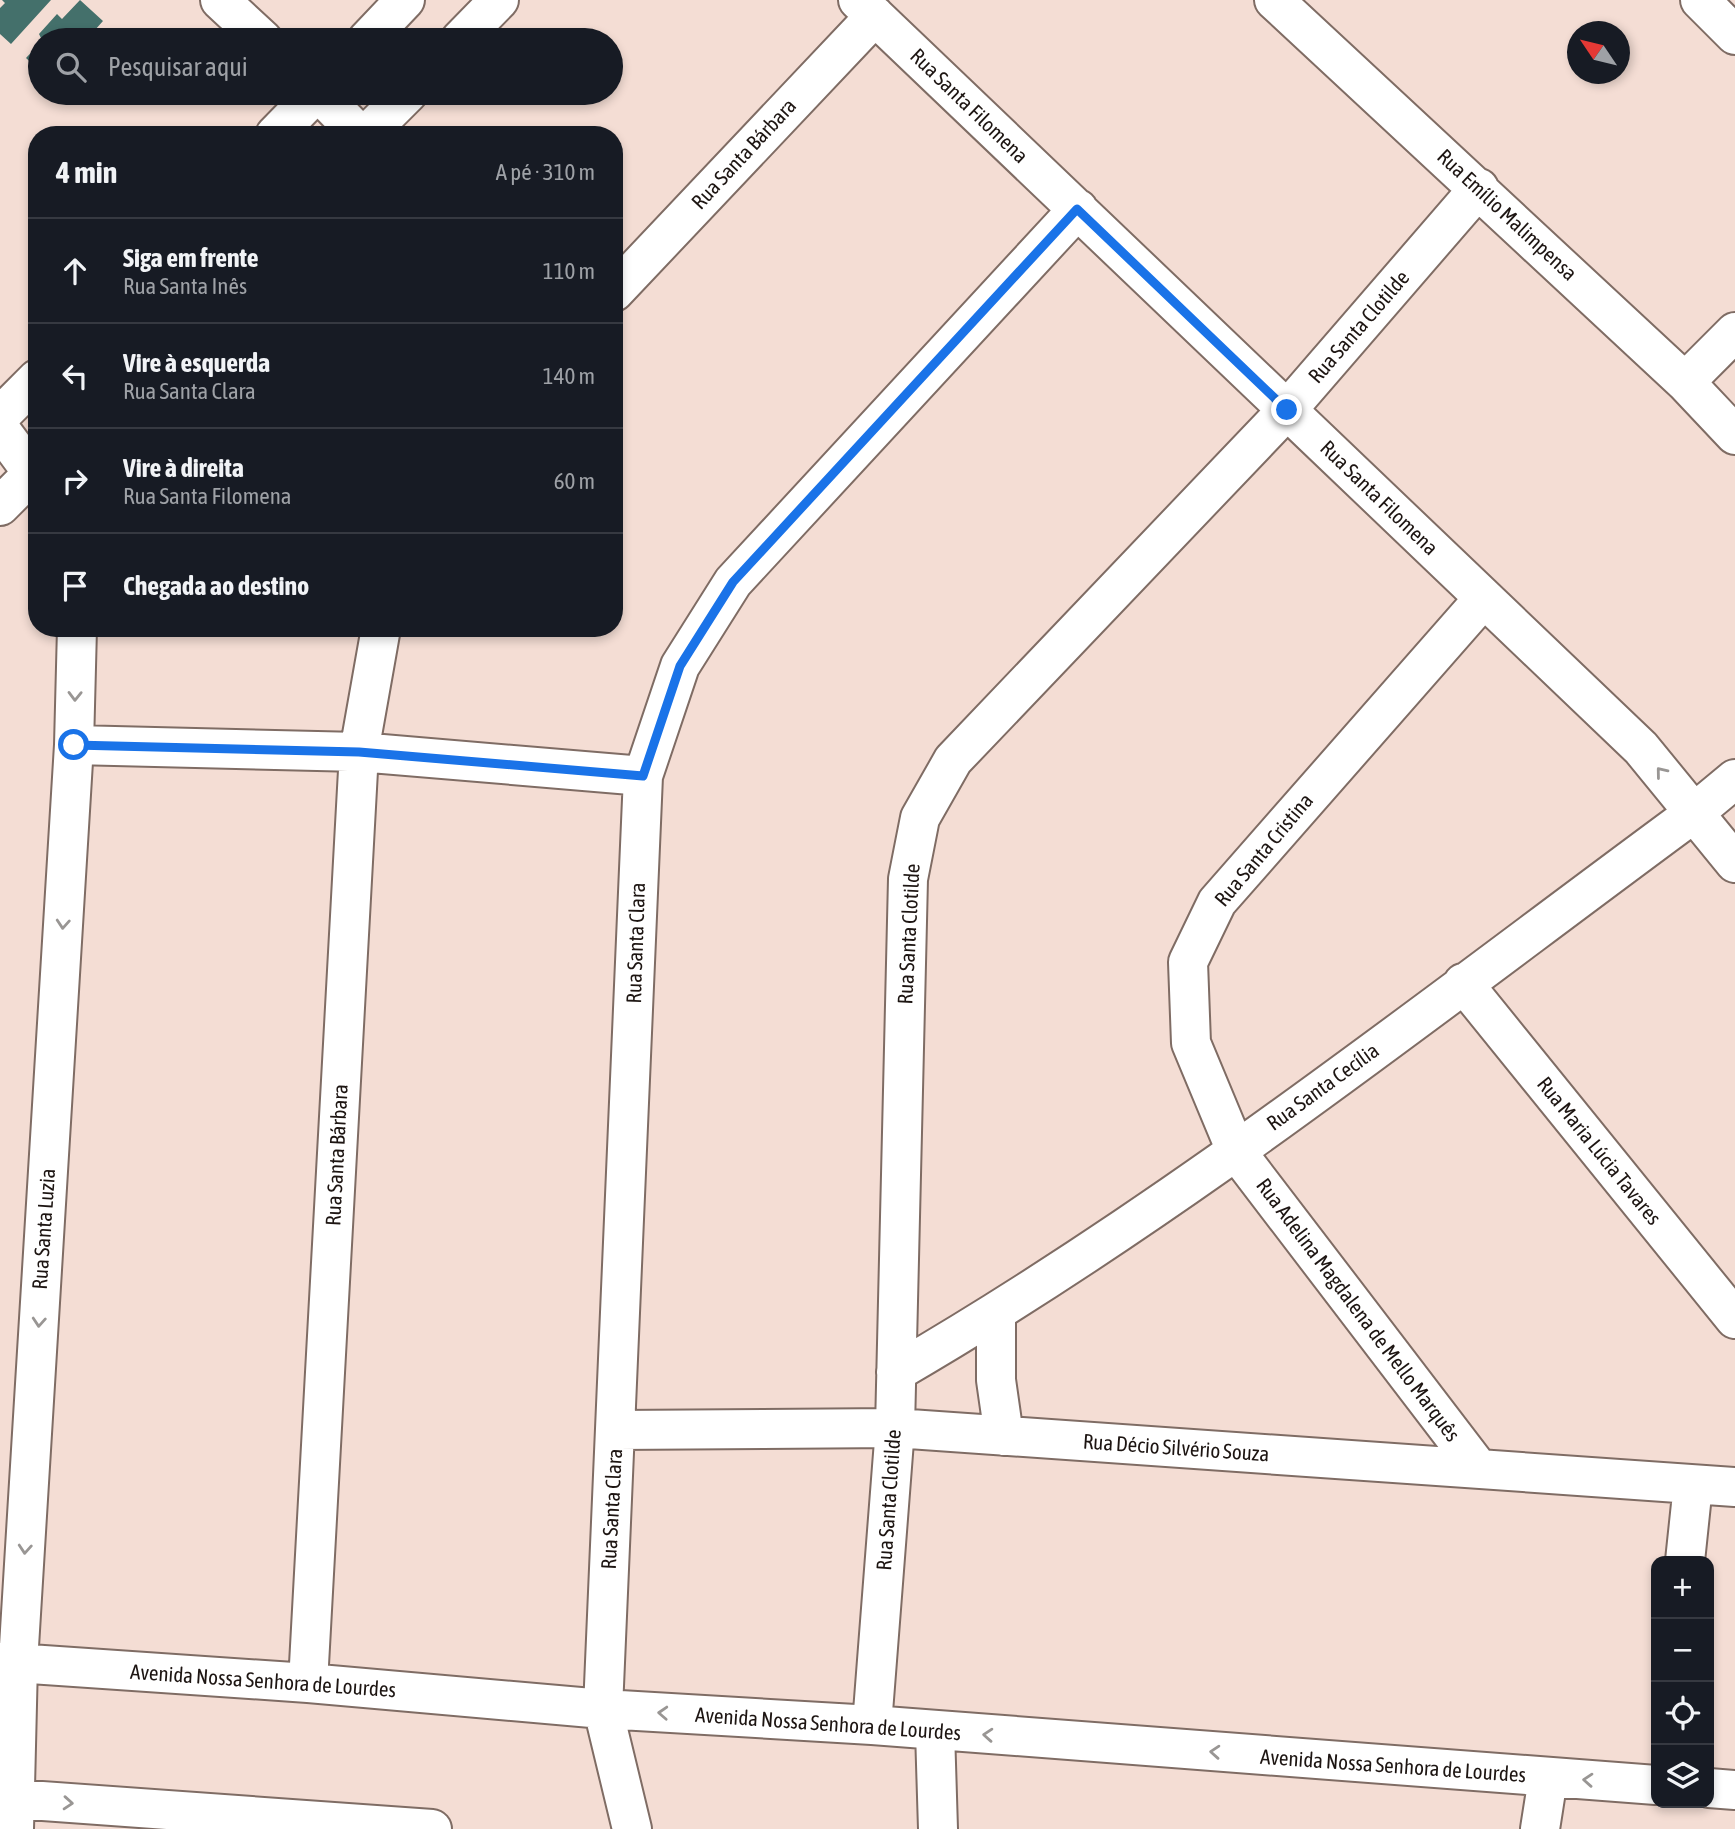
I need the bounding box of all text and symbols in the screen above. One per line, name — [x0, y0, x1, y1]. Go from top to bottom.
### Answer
north arrow — [1567, 21, 1630, 84]
search box — [28, 28, 623, 105]
street label: Rua Santa Filomena — [906, 43, 1033, 167]
icon: search — [52, 48, 90, 86]
text: Pesquisar aqui — [108, 52, 248, 82]
street label: Rua Santa Bárbara — [686, 93, 800, 213]
street label: Rua Emílio Malimpensa — [1433, 144, 1582, 285]
text: 4 min — [56, 155, 117, 189]
text: A pé · 310 m — [496, 159, 595, 185]
text: Siga em frente — [123, 243, 259, 273]
icon: ahead — [56, 252, 94, 290]
text: 110 m — [543, 258, 595, 284]
street label: Rua Santa Clotilde — [1303, 265, 1414, 387]
text: Rua Santa Inês — [123, 273, 247, 299]
text: Vire à esquerda — [123, 348, 270, 378]
icon: left — [56, 357, 94, 395]
text: 140 m — [543, 363, 595, 389]
text: Rua Santa Clara — [123, 378, 256, 404]
route end — [1271, 394, 1302, 425]
street label: Rua Santa Filomena — [1316, 435, 1443, 559]
text: Vire à direita — [123, 453, 244, 483]
icon: right — [56, 462, 94, 500]
text: 60 m — [554, 468, 595, 494]
text: Rua Santa Filomena — [123, 483, 292, 509]
icon: arrive — [56, 567, 94, 605]
text: Chegada ao destino — [123, 571, 309, 601]
one-way arrow — [67, 692, 83, 702]
route start — [58, 729, 89, 760]
one-way arrow — [1657, 768, 1669, 781]
street label: Rua Santa Cristina — [1209, 788, 1317, 910]
street label: Rua Santa Clotilde — [892, 863, 924, 1005]
street label: Rua Santa Clara — [621, 882, 649, 1004]
one-way arrow — [56, 918, 71, 929]
street label: Rua Santa Cecília — [1262, 1038, 1383, 1135]
street label: Rua Maria Lúcia Tavares — [1533, 1072, 1667, 1229]
street label: Rua Santa Bárbara — [320, 1083, 352, 1226]
street label: Rua Santa Luzia — [27, 1168, 59, 1290]
street label: Rua Adelina Magdalena de Mello Marquês — [1252, 1173, 1466, 1446]
one-way arrow — [31, 1317, 46, 1328]
street label: Rua Santa Clotilde — [871, 1429, 905, 1571]
street label: Rua Décio Silvério Souza — [1082, 1429, 1270, 1465]
street label: Rua Santa Clara — [596, 1448, 626, 1570]
one-way arrow — [18, 1544, 33, 1555]
map controls — [1651, 1556, 1714, 1808]
button: + — [1651, 1556, 1714, 1619]
button: − — [1651, 1619, 1714, 1682]
street label: Avenida Nossa Senhora de Lourdes — [129, 1659, 397, 1701]
button: locate — [1651, 1682, 1714, 1745]
street label: Avenida Nossa Senhora de Lourdes — [694, 1702, 962, 1744]
one-way arrow — [657, 1706, 668, 1721]
one-way arrow — [982, 1728, 993, 1743]
street label: Avenida Nossa Senhora de Lourdes — [1259, 1744, 1527, 1786]
one-way arrow — [1209, 1745, 1220, 1760]
button: layers — [1651, 1745, 1714, 1808]
one-way arrow — [1582, 1773, 1593, 1788]
one-way arrow — [63, 1795, 74, 1810]

